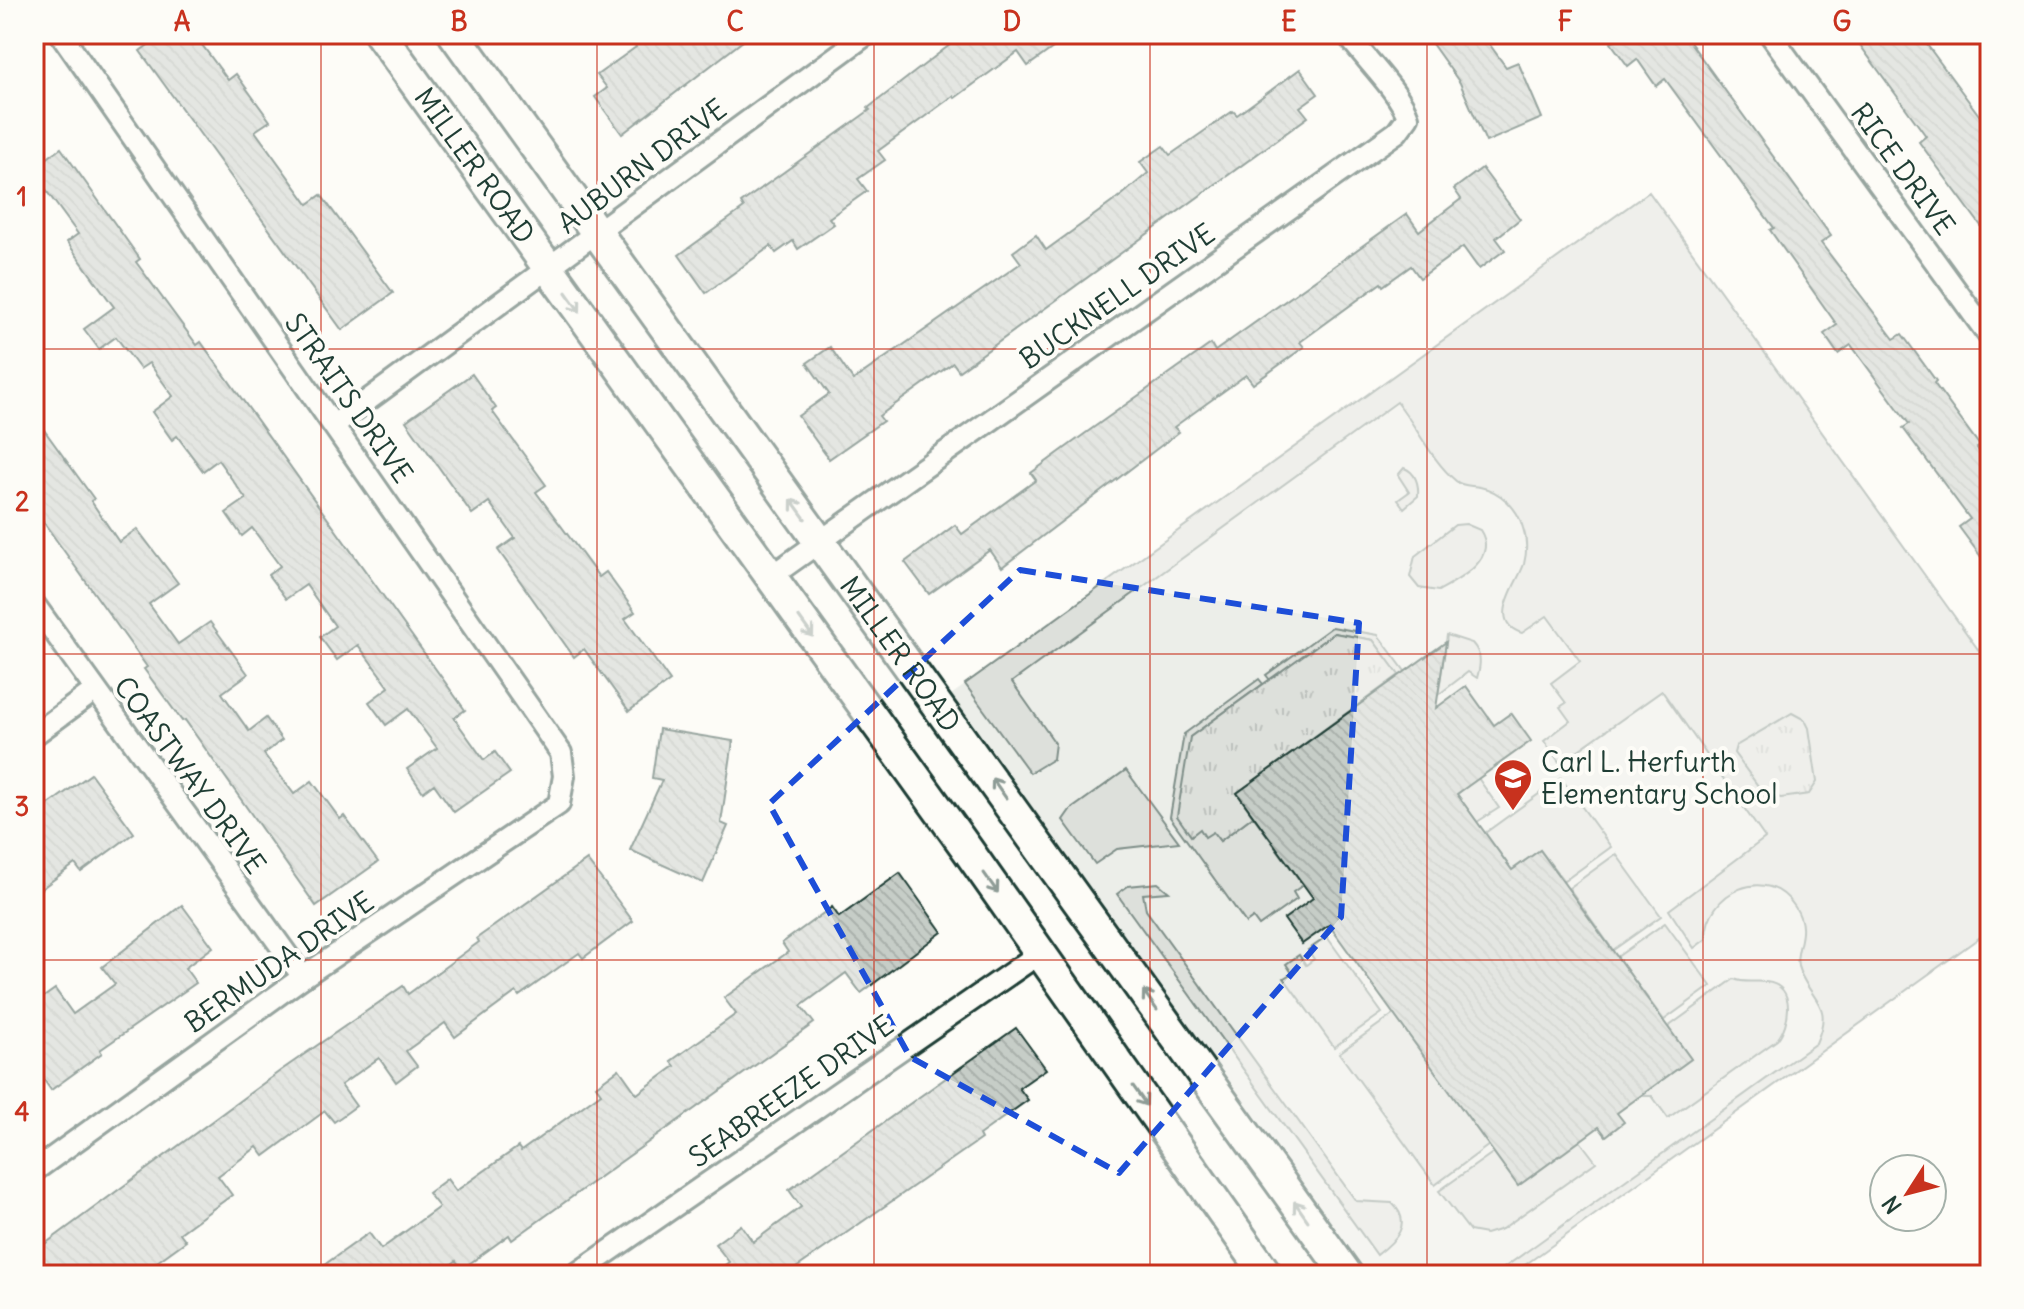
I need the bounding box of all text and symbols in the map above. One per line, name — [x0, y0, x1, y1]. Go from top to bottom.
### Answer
text: A — [174, 5, 191, 38]
text: B — [450, 5, 468, 38]
text: C — [726, 5, 744, 38]
text: D — [1003, 5, 1021, 38]
text: E — [1281, 5, 1297, 38]
text: F — [1558, 5, 1573, 38]
text: G — [1833, 5, 1852, 38]
street label: MILLER ROAD — [406, 80, 543, 250]
street label: AUBURN DRIVE — [550, 91, 734, 241]
street label: RICE DRIVE — [1843, 96, 1963, 242]
text: 1 — [17, 180, 27, 213]
street label: BUCKNELL DRIVE — [1012, 215, 1222, 377]
one-way arrow — [565, 290, 581, 312]
street label: STRAITS DRIVE — [277, 306, 421, 490]
text: 2 — [15, 485, 29, 518]
one-way arrow — [790, 499, 806, 521]
street label: MILLER ROAD — [832, 569, 968, 739]
one-way arrow — [798, 615, 814, 637]
street label: COASTWAY DRIVE — [106, 669, 274, 881]
place label: Carl L. Herfurth Elementary School — [1541, 744, 1778, 812]
school or university icon: Carl L. Herfurth Elementary School — [1492, 757, 1534, 812]
one-way arrow — [991, 778, 1007, 800]
text: 3 — [15, 790, 29, 823]
one-way arrow — [983, 871, 999, 893]
street label: BERMUDA DRIVE — [177, 883, 381, 1041]
one-way arrow — [1142, 989, 1159, 1011]
street label: SEABREEZE DRIVE — [682, 1007, 900, 1175]
one-way arrow — [1132, 1084, 1148, 1106]
text: 4 — [14, 1095, 30, 1128]
north arrow — [1868, 1153, 1948, 1233]
text: N — [1876, 1190, 1908, 1219]
one-way arrow — [1293, 1201, 1310, 1223]

